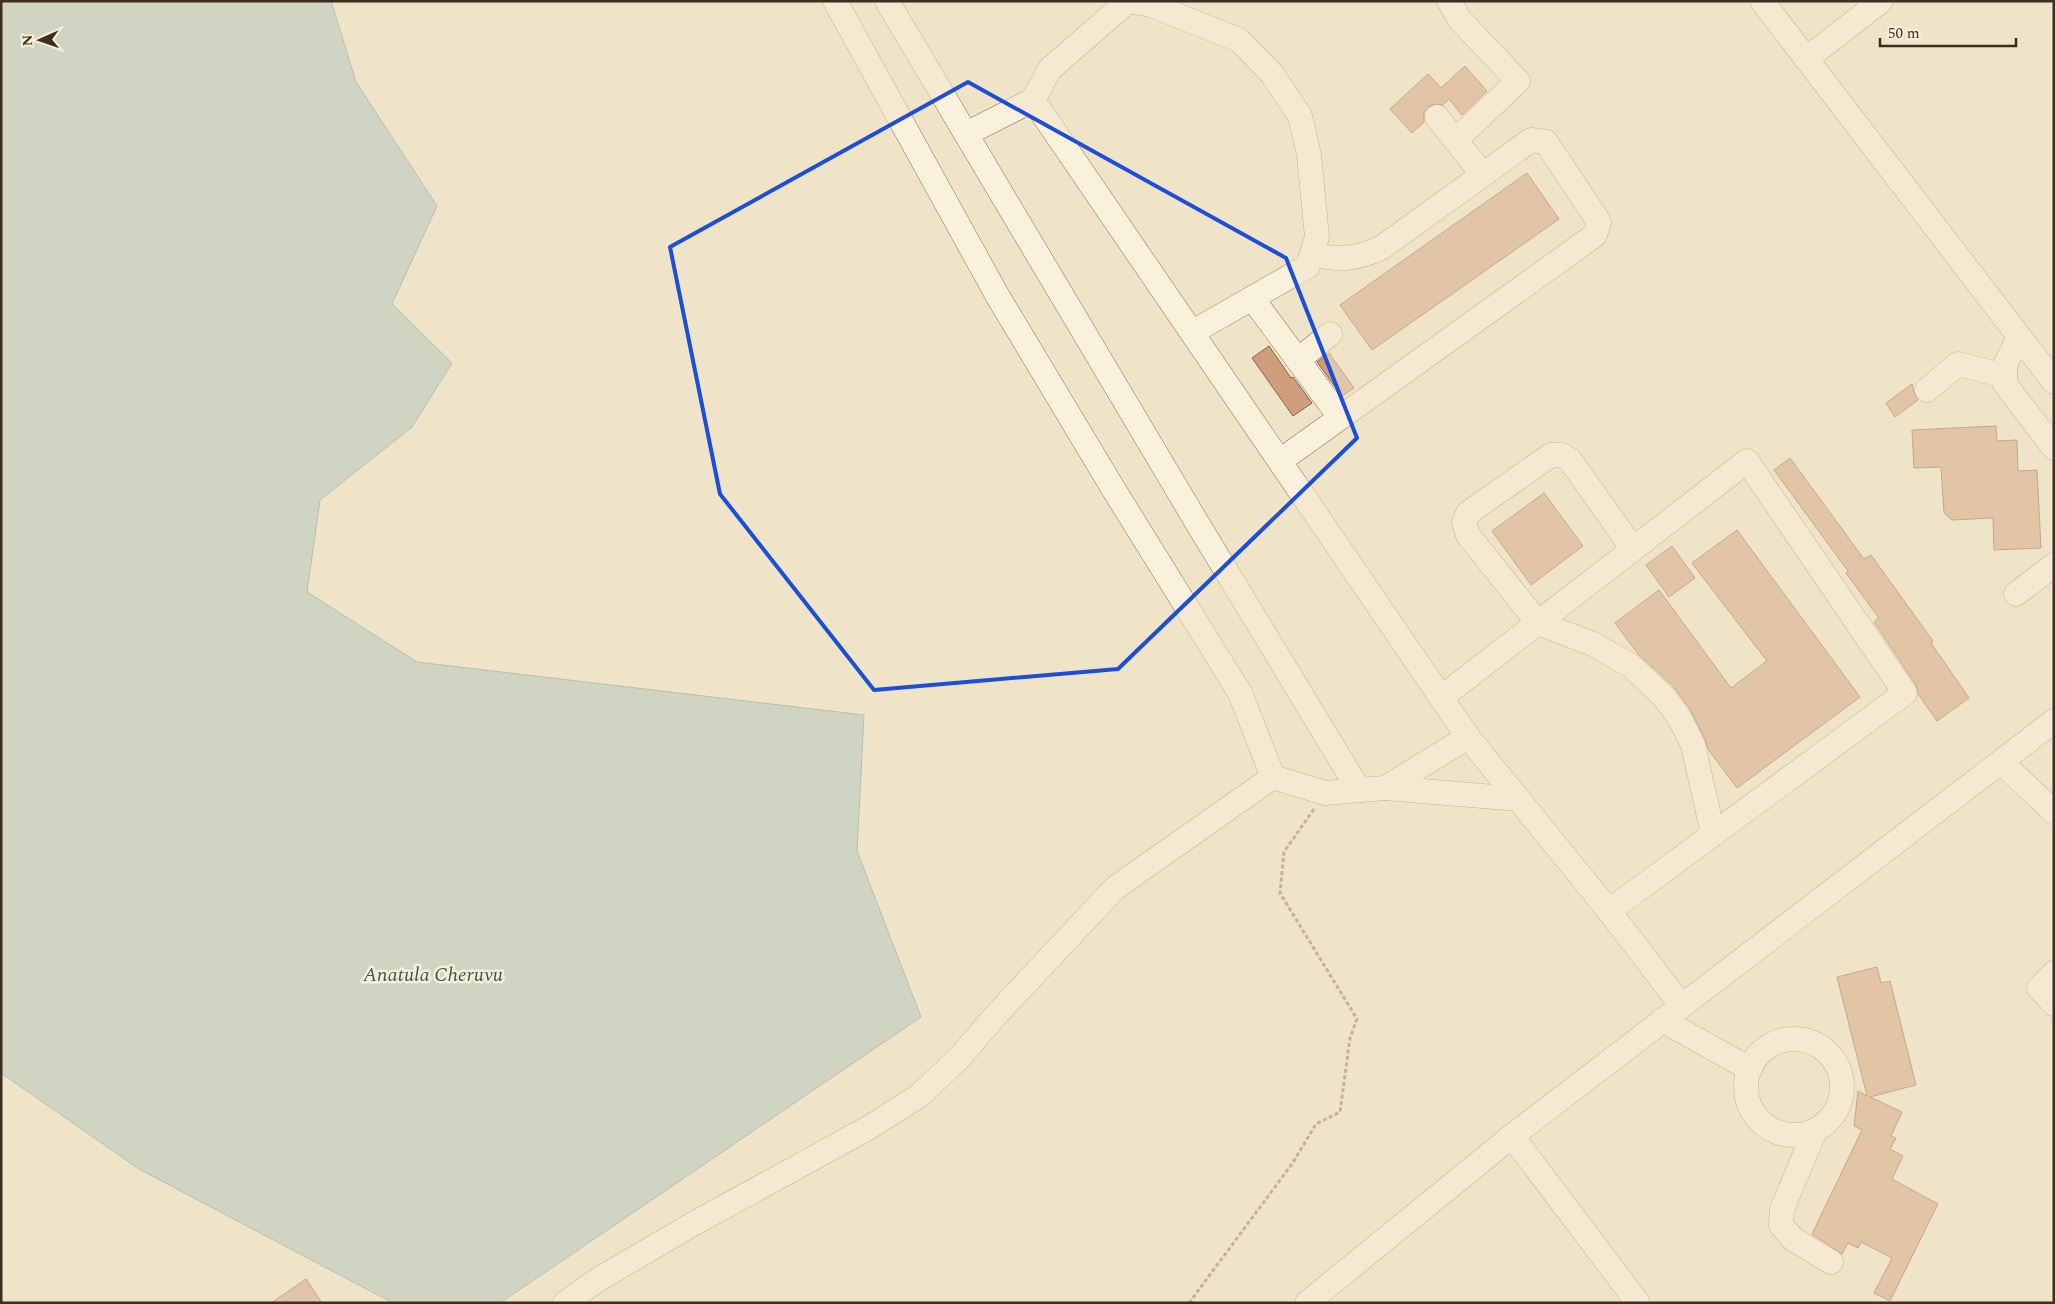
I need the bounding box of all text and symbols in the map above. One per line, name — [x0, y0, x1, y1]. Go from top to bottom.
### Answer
north arrow — [15, 15, 65, 65]
scale bar — [1880, 15, 2016, 47]
text: 50 m — [1888, 22, 1920, 45]
text: N — [17, 34, 38, 47]
water label: Anatula Cheruvu — [362, 960, 503, 990]

